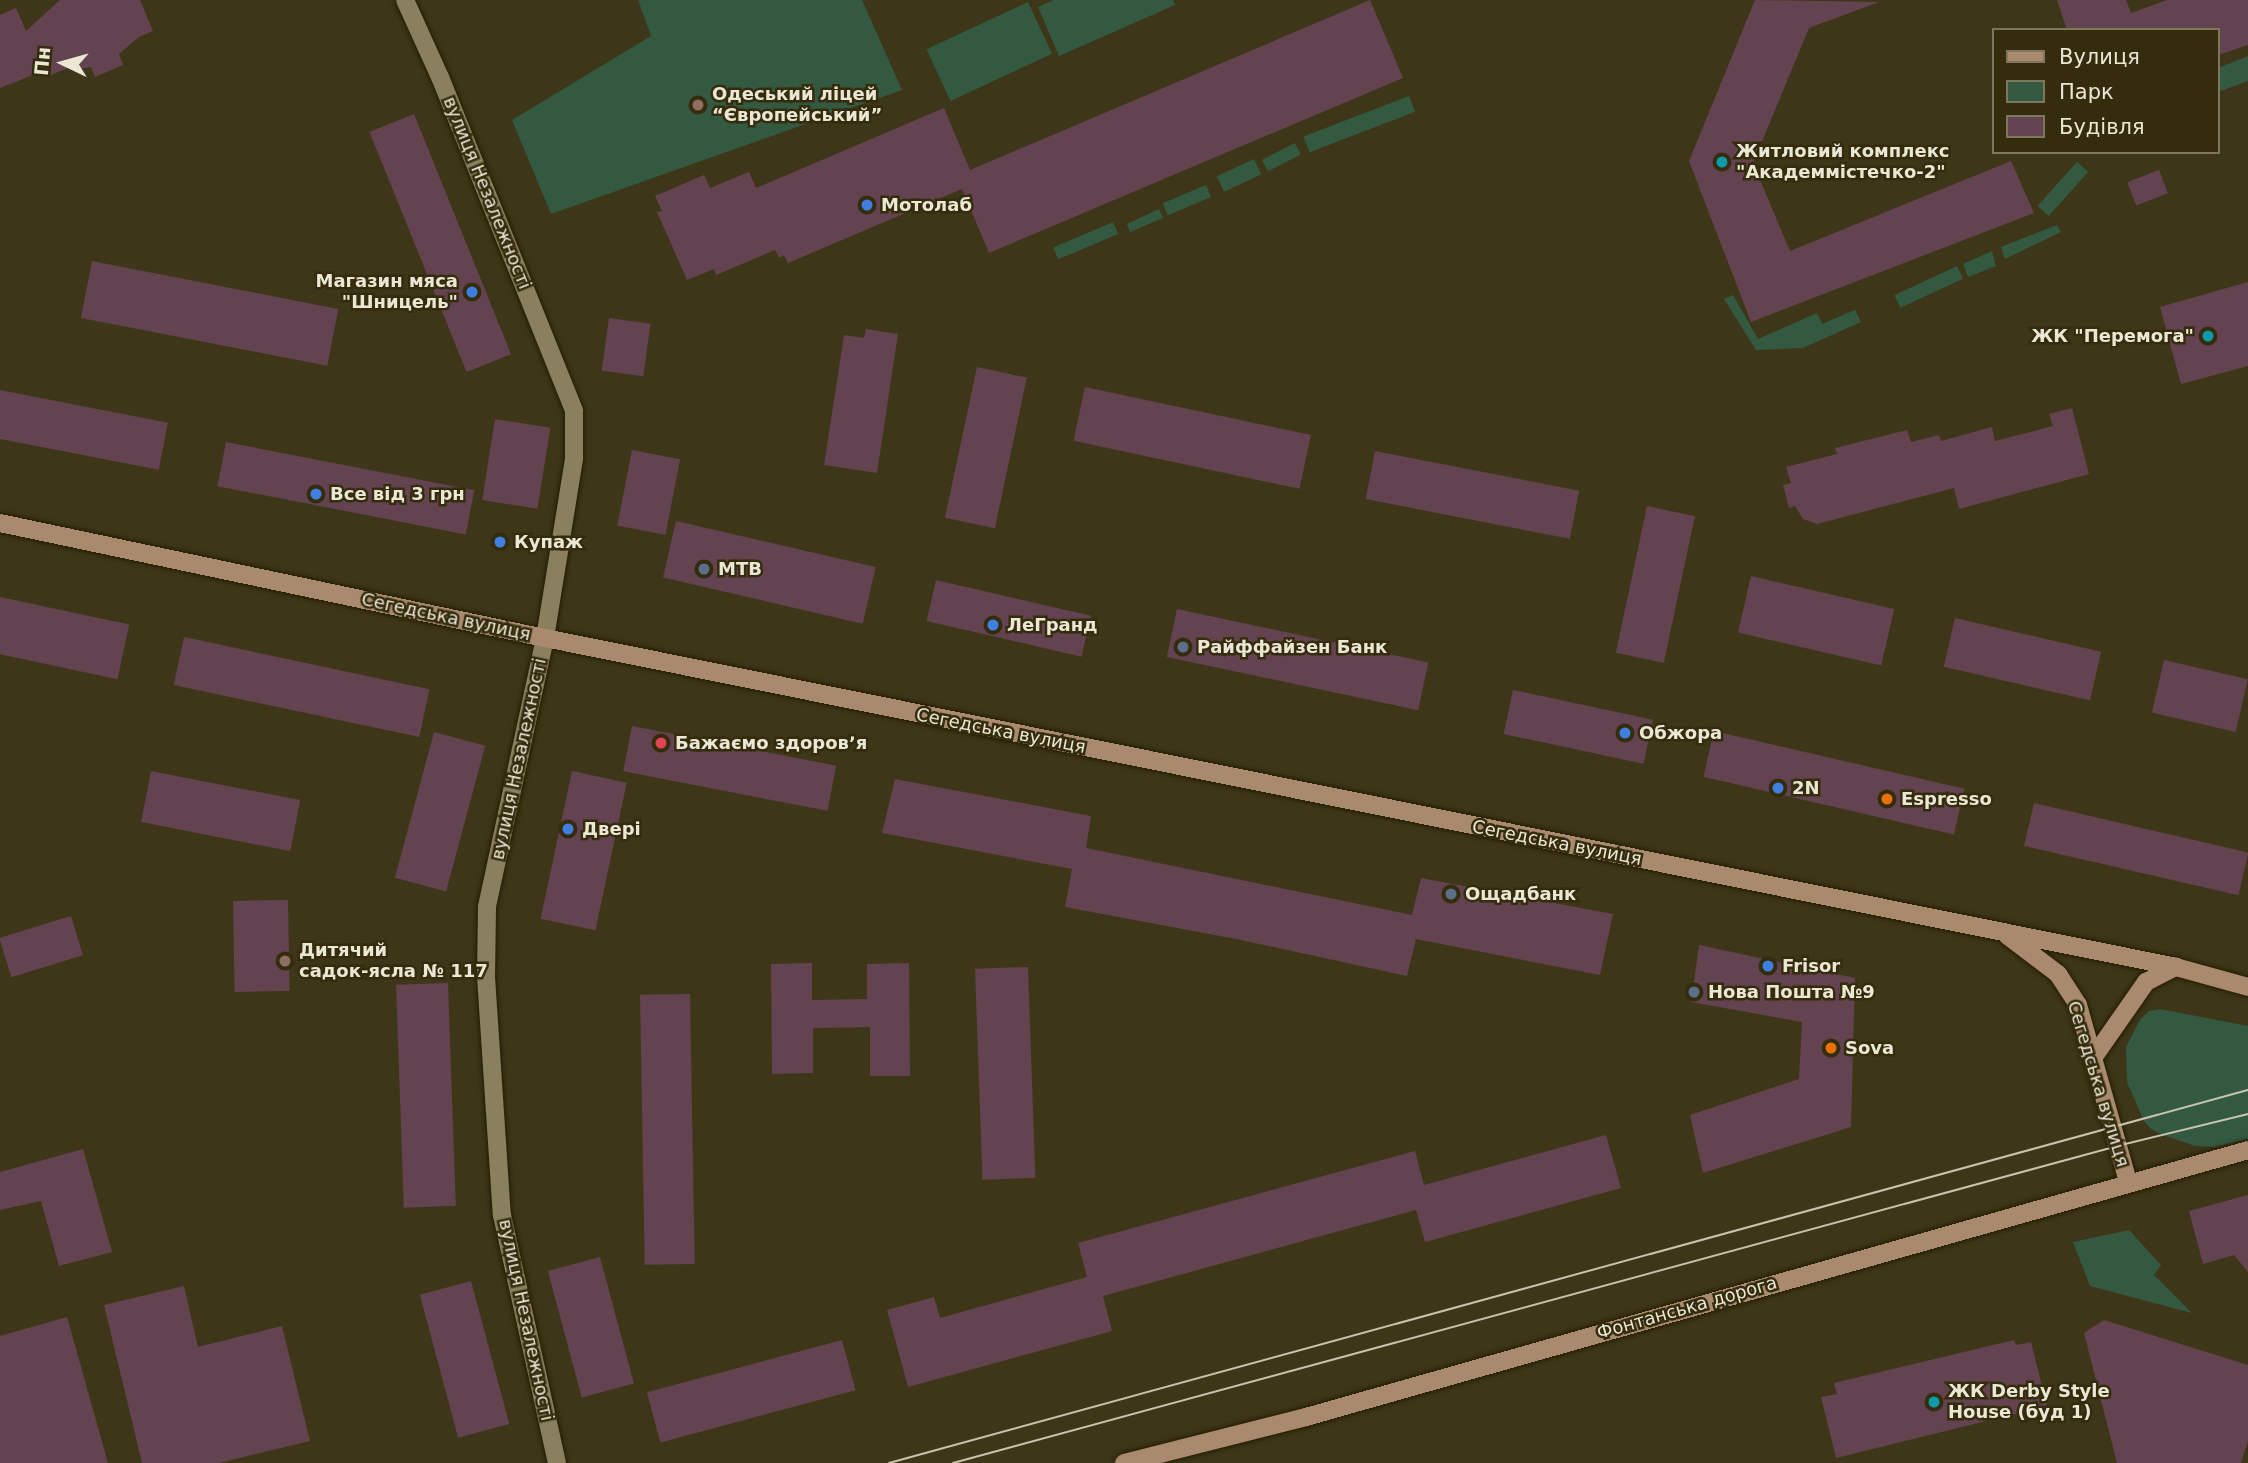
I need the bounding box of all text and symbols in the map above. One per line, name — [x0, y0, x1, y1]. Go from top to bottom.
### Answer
north arrow — [28, 28, 98, 98]
legend — [1993, 28, 2220, 154]
text: Вулиця — [2059, 45, 2140, 69]
text: Пн — [30, 46, 54, 77]
text: Парк — [2059, 80, 2114, 104]
place label: Одеський ліцей “Європейський” — [712, 84, 882, 126]
street label: вулиця Незалежності — [439, 94, 535, 292]
marker: Одеський ліцей “Європейський” — [690, 97, 706, 113]
text: Будівля — [2059, 115, 2145, 139]
place label: Житловий комплекс "Академмістечко-2" — [1736, 141, 1950, 184]
marker: Житловий комплекс "Академмістечко-2" — [1714, 154, 1730, 170]
place label: Мотолаб — [881, 194, 972, 216]
marker: Мотолаб — [859, 197, 875, 213]
place label: Магазин мяса "Шницель" — [316, 271, 458, 314]
marker: Магазин мяса "Шницель" — [464, 284, 480, 300]
place label: ЖК "Перемога" — [2031, 325, 2194, 347]
marker: ЖК "Перемога" — [2200, 328, 2216, 344]
place label: Все від 3 грн — [330, 483, 465, 505]
marker: Все від 3 грн — [308, 486, 324, 502]
place label: Купаж — [514, 531, 583, 553]
marker: Купаж — [492, 534, 508, 550]
place label: МТВ — [718, 558, 762, 580]
marker: МТВ — [696, 561, 712, 577]
street label: Сегедська вулиця — [359, 589, 533, 645]
place label: ЛеГранд — [1007, 614, 1098, 636]
marker: ЛеГранд — [985, 617, 1001, 633]
place label: Райффайзен Банк — [1197, 636, 1387, 658]
marker: Райффайзен Банк — [1175, 639, 1191, 655]
street label: вулиця Незалежності — [487, 656, 551, 862]
street label: Сегедська вулиця — [914, 704, 1088, 758]
place label: Обжора — [1639, 722, 1722, 744]
marker: Обжора — [1617, 725, 1633, 741]
place label: Бажаємо здоровʼя — [675, 732, 867, 754]
marker: Бажаємо здоровʼя — [653, 735, 669, 751]
place label: 2N — [1792, 777, 1820, 799]
marker: 2N — [1770, 780, 1786, 796]
place label: Espresso — [1901, 788, 1992, 810]
marker: Espresso — [1879, 791, 1895, 807]
street label: Сегедська вулиця — [1470, 816, 1644, 870]
place label: Двері — [582, 818, 641, 840]
marker: Двері — [560, 821, 576, 837]
place label: Ощадбанк — [1465, 883, 1576, 905]
marker: Ощадбанк — [1443, 886, 1459, 902]
place label: Дитячий садок-ясла № 117 — [299, 940, 488, 982]
marker: Дитячий садок-ясла № 117 — [277, 953, 293, 969]
place label: Frisor — [1782, 955, 1840, 977]
marker: Frisor — [1760, 958, 1776, 974]
place label: Нова Пошта №9 — [1708, 981, 1875, 1003]
marker: Нова Пошта №9 — [1686, 984, 1702, 1000]
street label: Сегедська вулиця — [2062, 998, 2134, 1170]
place label: Sova — [1845, 1037, 1894, 1059]
marker: Sova — [1823, 1040, 1839, 1056]
street label: вулиця Незалежності — [494, 1217, 558, 1423]
street label: Фонтанська дорога — [1595, 1272, 1779, 1344]
place label: ЖК Derby Style House (буд 1) — [1948, 1381, 2110, 1424]
marker: ЖК Derby Style House (буд 1) — [1926, 1394, 1942, 1410]

